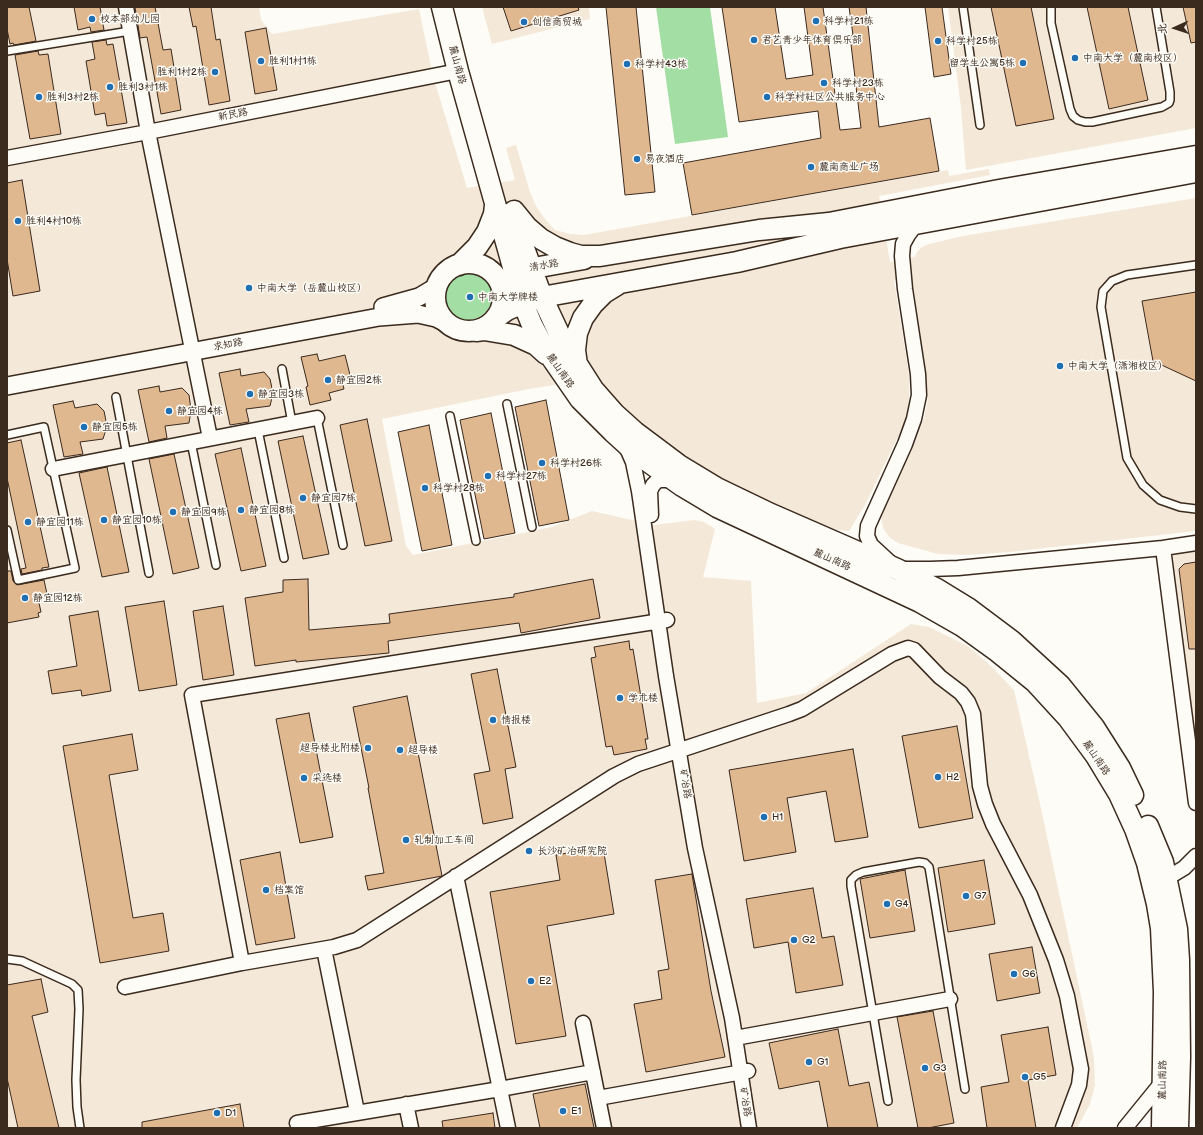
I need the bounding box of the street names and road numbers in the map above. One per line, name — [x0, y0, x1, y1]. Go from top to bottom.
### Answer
street label: 麓山南路 — [446, 44, 468, 86]
street label: 新民路 — [217, 106, 249, 124]
street label: 清水路 — [528, 257, 560, 275]
street label: 求知路 — [212, 336, 244, 354]
street label: 麓山南路 — [544, 351, 576, 391]
street label: 麓山南路 — [811, 546, 853, 574]
street label: 麓山南路 — [1080, 738, 1112, 778]
street label: 矿冶路 — [677, 768, 693, 800]
street label: 麓山南路 — [1157, 1060, 1169, 1100]
street label: 矿冶路 — [737, 1086, 753, 1118]

